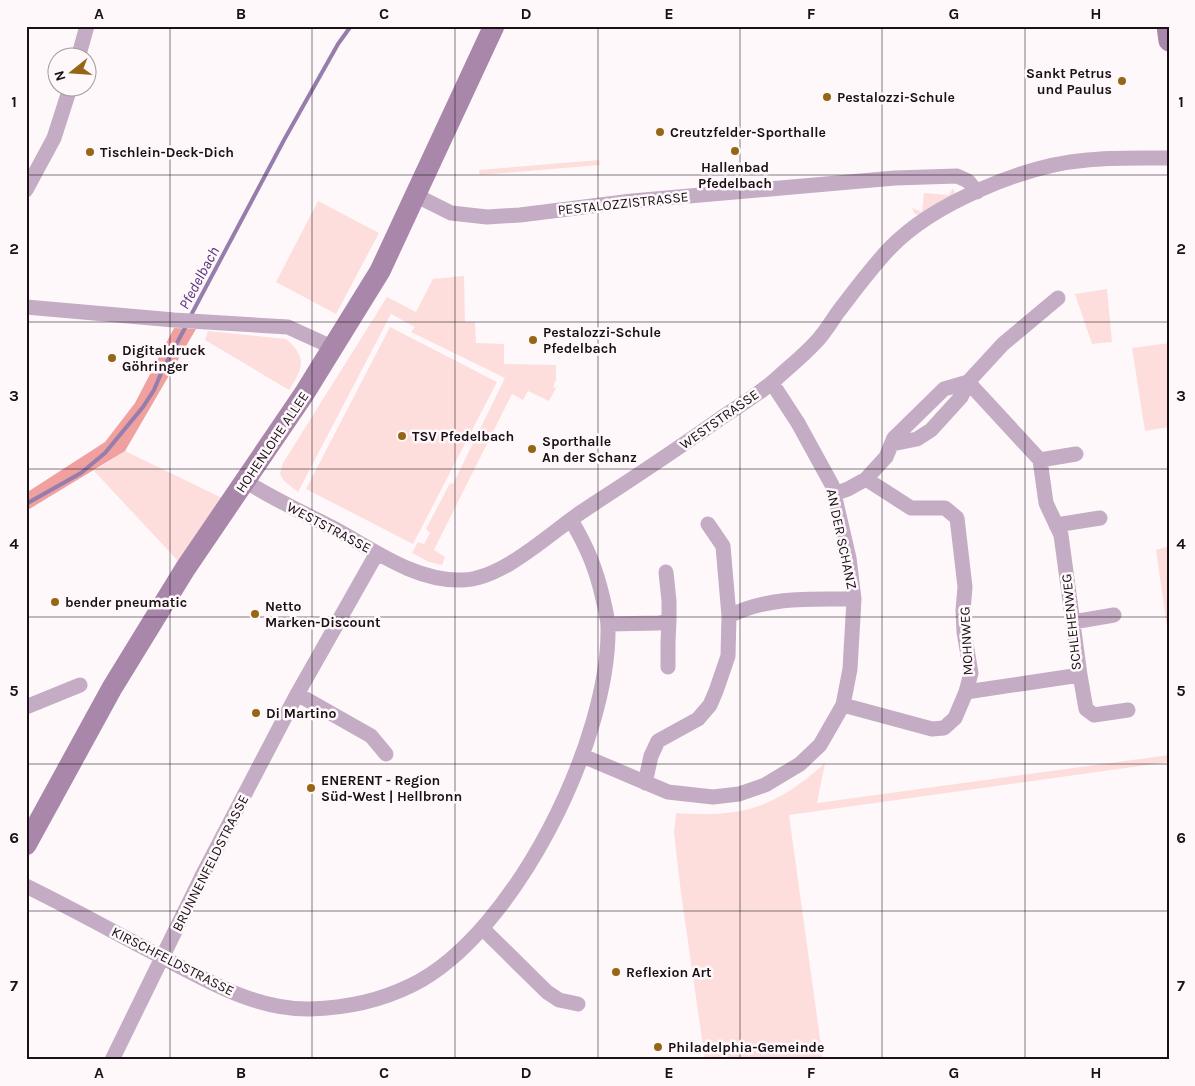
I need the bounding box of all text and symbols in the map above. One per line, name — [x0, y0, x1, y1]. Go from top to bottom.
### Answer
text: A — [94, 4, 104, 23]
text: B — [236, 4, 246, 23]
text: C — [379, 4, 389, 23]
text: D — [521, 4, 532, 23]
text: E — [664, 4, 674, 23]
text: F — [807, 4, 816, 23]
text: G — [949, 4, 959, 23]
text: H — [1090, 4, 1102, 23]
north arrow — [48, 48, 98, 98]
place label: Sankt Petrus und Paulus — [1026, 65, 1112, 98]
text: N — [50, 68, 70, 83]
marker: Sankt Petrus und Paulus — [1116, 75, 1128, 87]
place label: Pestalozzi-Schule — [837, 89, 955, 106]
marker: Pestalozzi-Schule — [821, 91, 833, 103]
text: 1 — [11, 92, 17, 111]
text: 1 — [1178, 92, 1184, 111]
place label: Creutzfelder-Sporthalle — [670, 124, 826, 141]
marker: Creutzfelder-Sporthalle — [654, 126, 666, 138]
place label: Tischlein-Deck-Dich — [100, 144, 234, 161]
marker: Hallenbad Pfedelbach — [729, 145, 741, 157]
marker: Tischlein-Deck-Dich — [84, 146, 96, 158]
place label: Hallenbad Pfedelbach — [698, 159, 772, 192]
street label: PESTALOZZISTRASSE — [557, 188, 689, 219]
text: 2 — [9, 239, 19, 258]
text: 2 — [1176, 239, 1186, 258]
water label: Pfedelbach — [175, 244, 223, 312]
place label: Pestalozzi-Schule Pfedelbach — [543, 324, 661, 357]
marker: Pestalozzi-Schule Pfedelbach — [527, 334, 539, 346]
place label: Digitaldruck Göhringer — [122, 342, 206, 375]
marker: Digitaldruck Göhringer — [106, 352, 118, 364]
text: 3 — [9, 386, 19, 405]
street label: WESTSTRASSE — [676, 386, 762, 453]
text: 3 — [1176, 386, 1186, 405]
street label: HOHENLOHE ALLEE — [232, 389, 313, 496]
place label: TSV Pfedelbach — [412, 428, 514, 445]
marker: TSV Pfedelbach — [396, 430, 408, 442]
place label: Sporthalle An der Schanz — [542, 433, 637, 466]
marker: Sporthalle An der Schanz — [526, 443, 538, 455]
street label: AN DER SCHANZ — [823, 487, 860, 591]
street label: WESTSTRASSE — [284, 498, 374, 557]
text: 4 — [9, 534, 19, 553]
text: 4 — [1176, 534, 1186, 553]
street label: SCHLEHENWEG — [1058, 573, 1085, 671]
place label: bender pneumatic — [65, 594, 187, 611]
marker: bender pneumatic — [49, 596, 61, 608]
place label: Netto Marken-Discount — [265, 598, 381, 631]
street label: MOHNWEG — [956, 606, 977, 676]
marker: Netto Marken-Discount — [249, 608, 261, 620]
text: 5 — [9, 681, 19, 700]
text: 5 — [1176, 681, 1186, 700]
place label: Di Martino — [266, 705, 337, 722]
marker: Di Martino — [250, 707, 262, 719]
place label: ENERENT - Region Süd-West | Hellbronn — [321, 772, 462, 805]
marker: ENERENT - Region Süd-West | Hellbronn — [305, 782, 317, 794]
street label: BRUNNENFELDSTRASSE — [169, 792, 252, 934]
text: 6 — [9, 828, 19, 847]
text: 6 — [1176, 828, 1186, 847]
street label: KIRSCHFELDSTRASSE — [109, 923, 237, 1000]
place label: Reflexion Art — [626, 964, 712, 981]
marker: Reflexion Art — [610, 966, 622, 978]
text: 7 — [10, 976, 18, 995]
text: 7 — [1177, 976, 1185, 995]
place label: Philadelphia-Gemeinde — [668, 1039, 824, 1056]
marker: Philadelphia-Gemeinde — [652, 1041, 664, 1053]
text: A — [94, 1063, 104, 1082]
text: B — [236, 1063, 246, 1082]
text: C — [379, 1063, 389, 1082]
text: D — [521, 1063, 532, 1082]
text: E — [664, 1063, 674, 1082]
text: F — [807, 1063, 816, 1082]
text: G — [949, 1063, 959, 1082]
text: H — [1090, 1063, 1102, 1082]

